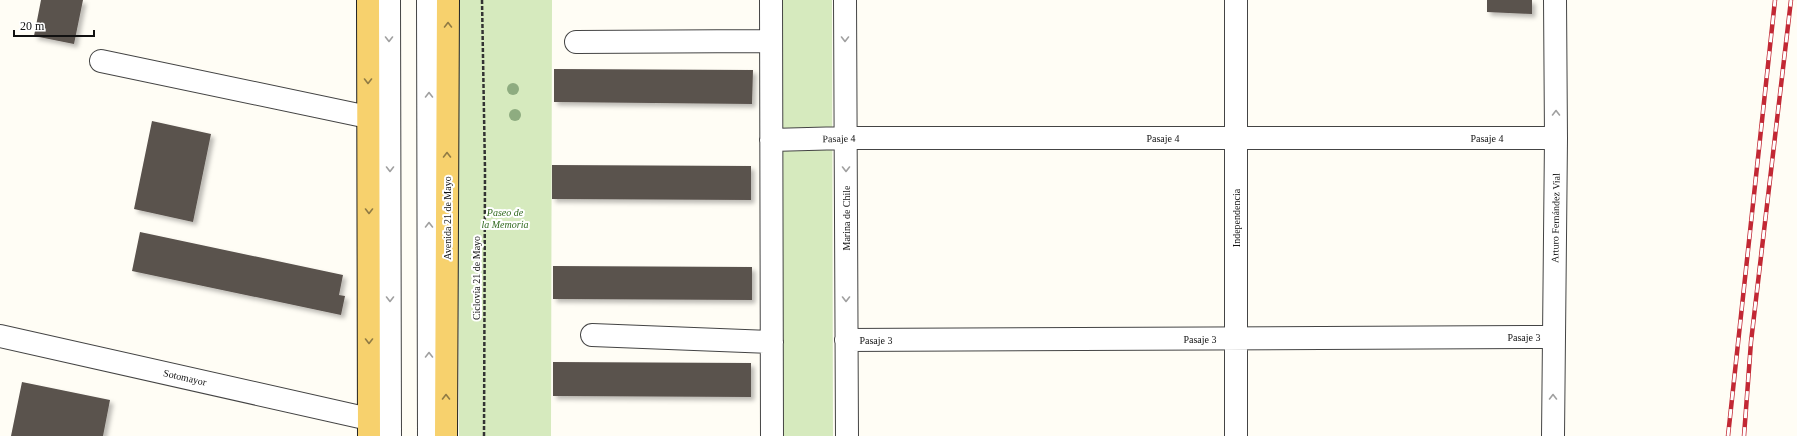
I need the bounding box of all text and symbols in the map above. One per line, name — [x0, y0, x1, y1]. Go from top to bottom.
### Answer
scale bar — [14, 12, 94, 38]
text: 20 m — [20, 19, 45, 33]
one-way arrow — [444, 22, 452, 28]
one-way arrow — [385, 36, 393, 42]
one-way arrow — [841, 36, 849, 42]
one-way arrow — [364, 78, 372, 84]
one-way arrow — [425, 92, 433, 98]
one-way arrow — [1552, 110, 1560, 116]
street label: Pasaje 4 — [822, 133, 856, 144]
street label: Pasaje 4 — [1146, 133, 1180, 144]
street label: Pasaje 4 — [1470, 133, 1504, 144]
one-way arrow — [443, 152, 451, 158]
one-way arrow — [386, 166, 394, 172]
one-way arrow — [842, 166, 850, 172]
street label: Arturo Fernández Vial — [1549, 173, 1562, 263]
street label: Avenida 21 de Mayo — [442, 176, 453, 260]
street label: Marina de Chile — [841, 185, 852, 250]
street label: Independencia — [1231, 188, 1242, 247]
park label: Paseo de la Memoria — [482, 207, 528, 230]
one-way arrow — [364, 208, 373, 214]
one-way arrow — [425, 222, 433, 228]
street label: Ciclovía 21 de Mayo — [471, 236, 482, 320]
one-way arrow — [386, 296, 394, 302]
one-way arrow — [842, 296, 850, 302]
street label: Pasaje 3 — [1507, 332, 1541, 343]
street label: Pasaje 3 — [1183, 334, 1217, 345]
street label: Pasaje 3 — [859, 335, 893, 346]
one-way arrow — [365, 338, 373, 344]
one-way arrow — [425, 352, 433, 358]
street label: Sotomayor — [162, 367, 208, 388]
one-way arrow — [442, 394, 450, 400]
one-way arrow — [1549, 394, 1557, 400]

